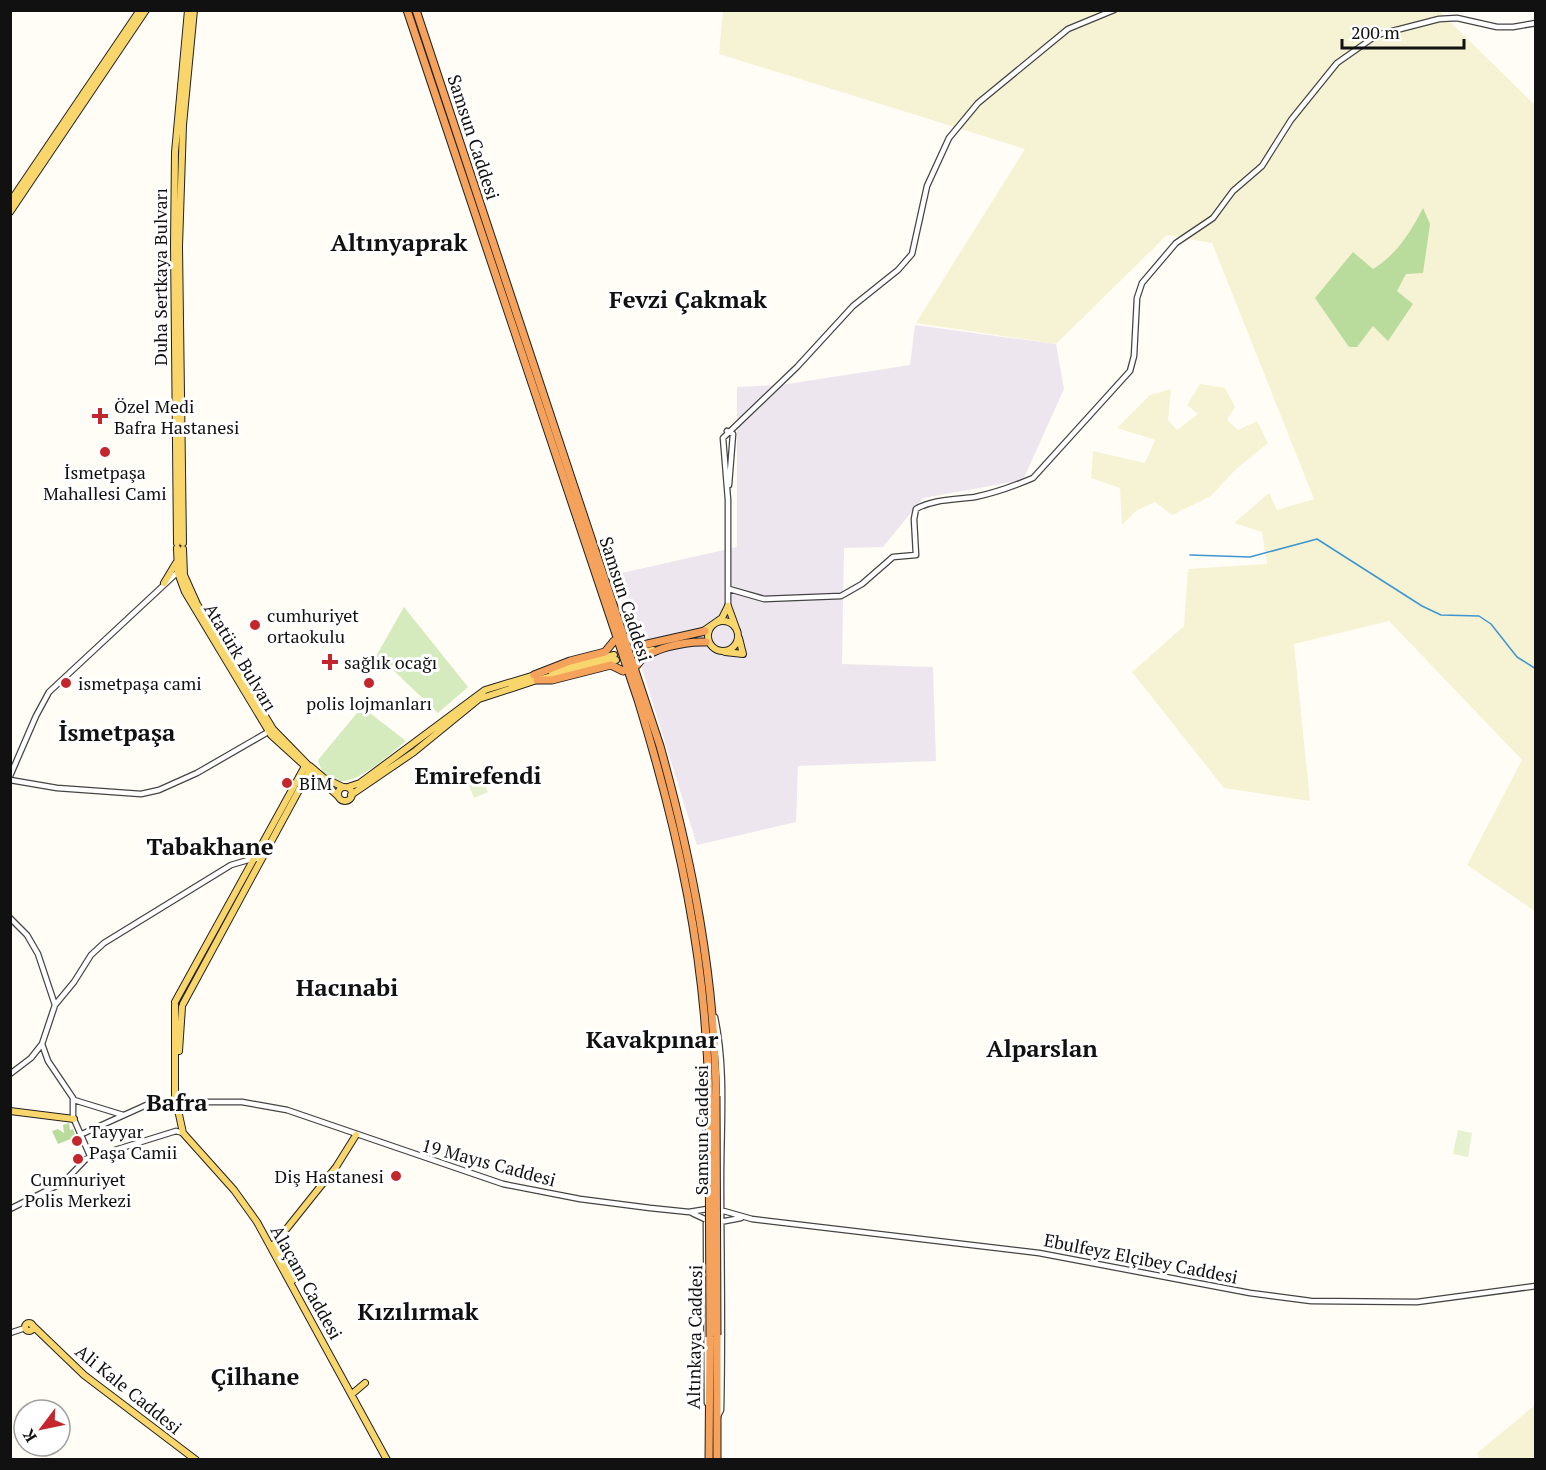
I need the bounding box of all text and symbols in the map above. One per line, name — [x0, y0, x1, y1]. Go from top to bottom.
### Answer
scale bar — [1342, 12, 1464, 50]
text: 200 m — [1351, 20, 1400, 44]
street label: Samsun Caddesi — [442, 71, 506, 203]
street label: Duha Sertkaya Bulvarı — [148, 188, 172, 366]
district label: Altınyaprak — [331, 226, 467, 258]
district label: Fevzi Çakmak — [609, 283, 767, 315]
place label: Özel Medi Bafra Hastanesi — [114, 394, 239, 439]
marker: Özel Medi Bafra Hastanesi — [91, 407, 109, 425]
marker: İsmetpaşa Mahallesi Cami — [98, 445, 112, 459]
place label: İsmetpaşa Mahallesi Cami — [43, 460, 167, 505]
street label: Samsun Caddesi — [594, 533, 658, 665]
street label: Atatürk Bulvarı — [199, 598, 283, 716]
place label: cumhuriyet ortaokulu — [267, 603, 359, 648]
marker: cumhuriyet ortaokulu — [248, 618, 262, 632]
place label: sağlık ocağı — [344, 650, 437, 674]
marker: sağlık ocağı — [321, 653, 339, 671]
place label: ismetpaşa cami — [78, 671, 202, 695]
marker: ismetpaşa cami — [59, 676, 73, 690]
marker: polis lojmanları — [362, 676, 376, 690]
place label: polis lojmanları — [306, 691, 432, 715]
district label: İsmetpaşa — [59, 716, 176, 748]
district label: Emirefendi — [414, 759, 542, 791]
place label: BİM — [299, 771, 332, 795]
marker: BİM — [280, 776, 294, 790]
district label: Tabakhane — [146, 830, 274, 862]
district label: Hacınabi — [296, 971, 398, 1003]
district label: Kavakpınar — [586, 1023, 719, 1055]
district label: Alparslan — [986, 1032, 1098, 1064]
street label: Samsun Caddesi — [689, 1065, 713, 1195]
district label: Bafra — [146, 1086, 208, 1118]
place label: Tayyar Paşa Camii — [89, 1119, 177, 1164]
street label: 19 Mayıs Caddesi — [419, 1133, 559, 1191]
marker: Tayyar Paşa Camii — [70, 1134, 84, 1148]
marker: Cumnuriyet Polis Merkezi — [71, 1152, 85, 1166]
place label: Diş Hastanesi — [275, 1164, 384, 1188]
place label: Cumnuriyet Polis Merkezi — [25, 1167, 131, 1212]
marker: Diş Hastanesi — [389, 1169, 403, 1183]
street label: Alaçam Caddesi — [266, 1221, 348, 1343]
street label: Ebulfeyz Elçibey Caddesi — [1042, 1227, 1240, 1289]
street label: Altınkaya Caddesi — [681, 1265, 707, 1409]
district label: Kızılırmak — [357, 1295, 479, 1327]
street label: Ali Kale Caddesi — [71, 1339, 187, 1439]
district label: Çilhane — [211, 1360, 299, 1392]
north arrow — [12, 1398, 72, 1458]
text: K — [17, 1425, 42, 1447]

